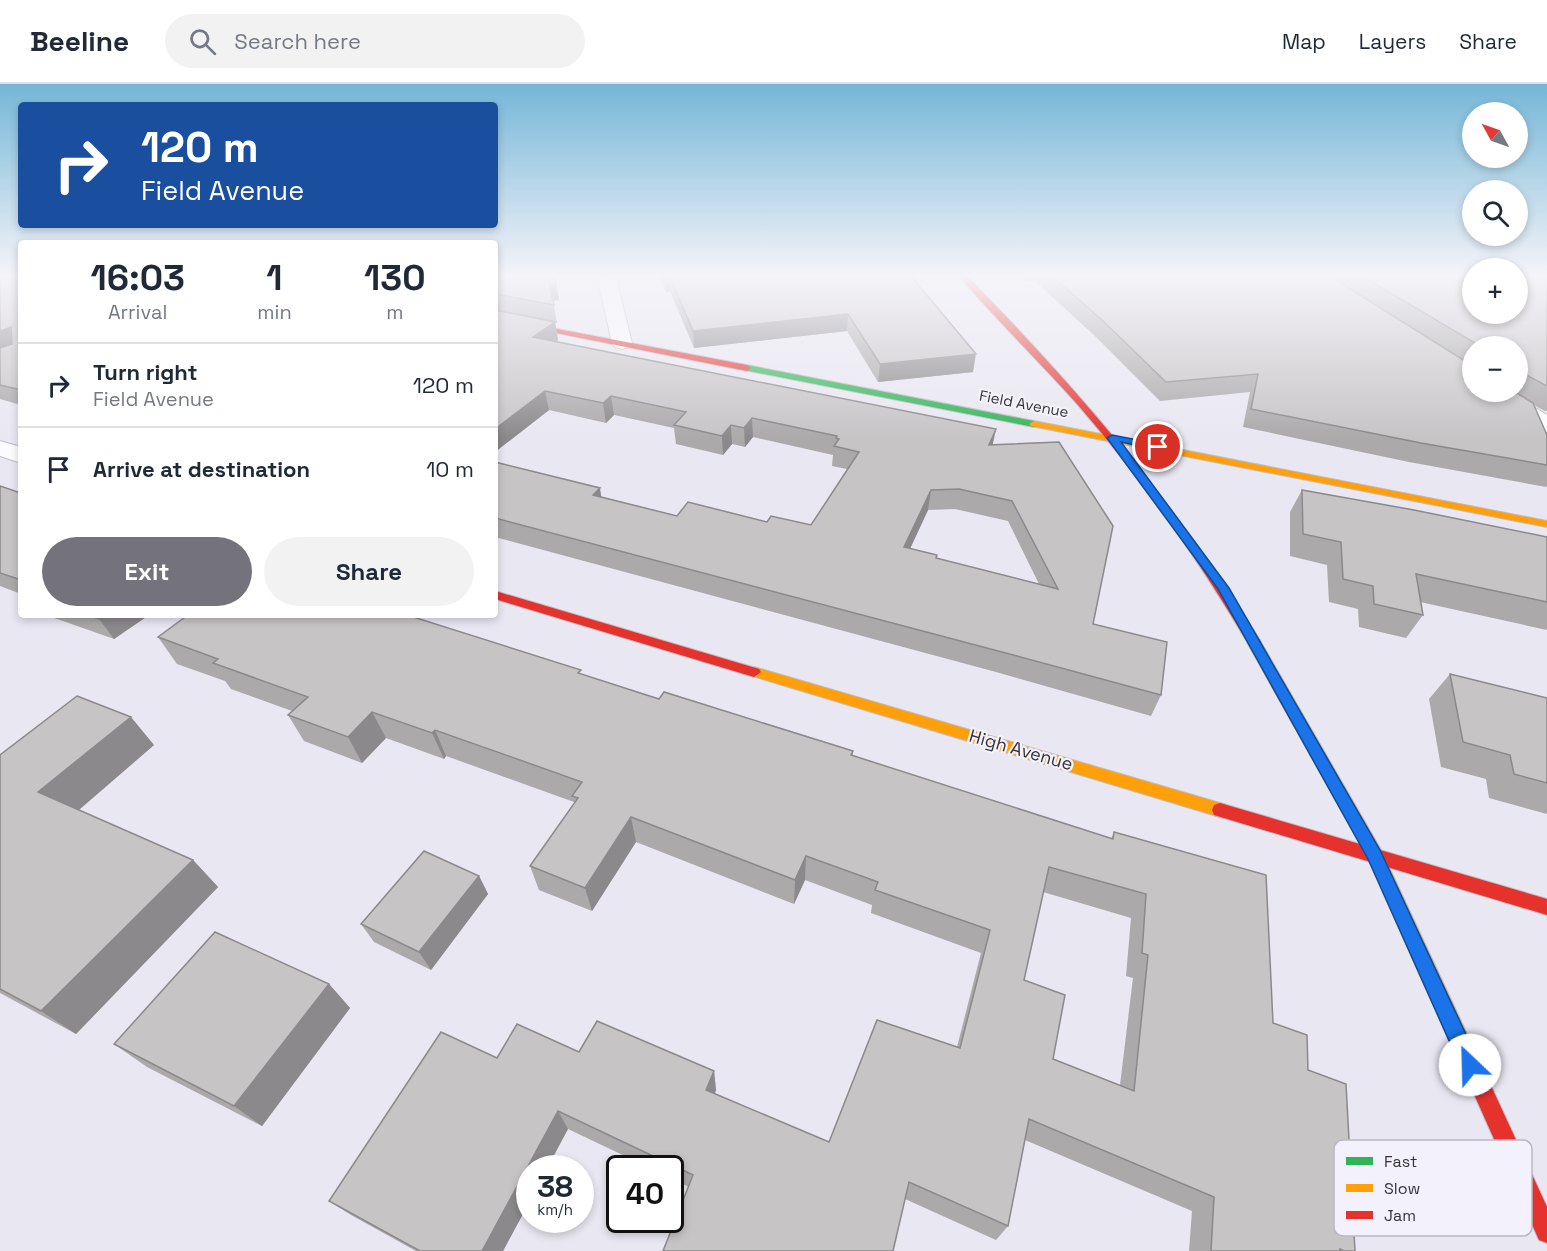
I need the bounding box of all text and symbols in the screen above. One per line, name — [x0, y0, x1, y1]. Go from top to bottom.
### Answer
search box — [165, 14, 585, 68]
text: Beeline — [30, 23, 129, 59]
icon: search — [186, 25, 219, 58]
text: Search here — [234, 27, 361, 55]
text: Map — [1282, 28, 1326, 55]
text: Layers — [1359, 28, 1426, 55]
text: Share — [1459, 28, 1517, 55]
north arrow — [1462, 102, 1528, 168]
map controls — [1462, 102, 1528, 402]
text: 120 m — [141, 121, 259, 174]
icon: right — [42, 126, 120, 204]
text: Field Avenue — [141, 173, 304, 208]
button: search — [1462, 180, 1528, 246]
text: 16:03 — [90, 255, 185, 301]
text: 1 — [266, 255, 283, 301]
text: 130 — [364, 255, 426, 301]
button: + — [1462, 258, 1528, 324]
text: Arrival — [108, 299, 167, 325]
text: min — [257, 299, 292, 325]
text: m — [386, 299, 403, 325]
button: − — [1462, 336, 1528, 402]
text: Turn right — [93, 358, 198, 386]
icon: right — [42, 369, 75, 402]
text: 120 m — [413, 371, 474, 399]
text: Field Avenue — [93, 386, 214, 412]
street label: Field Avenue — [978, 386, 1071, 422]
pin — [1132, 421, 1183, 472]
icon: arrive — [1141, 430, 1174, 463]
icon: arrive — [42, 453, 75, 486]
text: Arrive at destination — [93, 455, 310, 483]
text: 10 m — [426, 455, 474, 483]
button: Exit — [42, 537, 252, 606]
button: Share — [264, 537, 474, 606]
street label: High Avenue — [967, 724, 1076, 775]
position arrow — [1438, 1033, 1502, 1097]
legend — [1334, 1140, 1532, 1236]
text: Fast — [1384, 1151, 1417, 1172]
speed limit sign: 40 — [606, 1155, 684, 1233]
text: 38 — [537, 1167, 573, 1206]
text: Slow — [1384, 1178, 1420, 1199]
text: km/h — [537, 1200, 573, 1219]
text: Jam — [1384, 1205, 1416, 1226]

